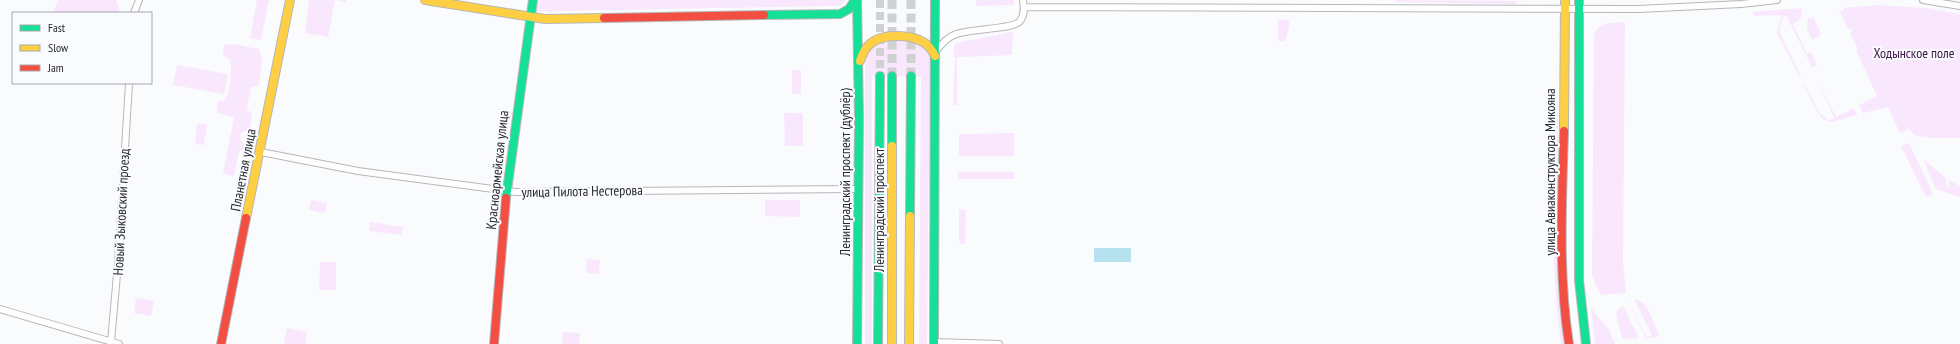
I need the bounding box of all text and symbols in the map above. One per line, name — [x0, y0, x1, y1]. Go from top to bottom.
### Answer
legend — [12, 12, 152, 84]
text: Fast — [48, 20, 66, 35]
text: Slow — [48, 40, 69, 55]
park label: Ходынское поле — [1874, 44, 1955, 62]
text: Jam — [47, 60, 64, 75]
street label: Ленинградский проспект (дублёр) — [836, 87, 854, 257]
street label: улица Авиаконструктора Микояна — [1541, 88, 1559, 256]
street label: Красноармейская улица — [482, 110, 512, 230]
street label: Планетная улица — [226, 127, 260, 213]
street label: Новый Зыковский проезд — [109, 148, 133, 276]
street label: Ленинградский проспект — [870, 148, 888, 273]
street label: улица Пилота Нестерова — [521, 181, 643, 201]

